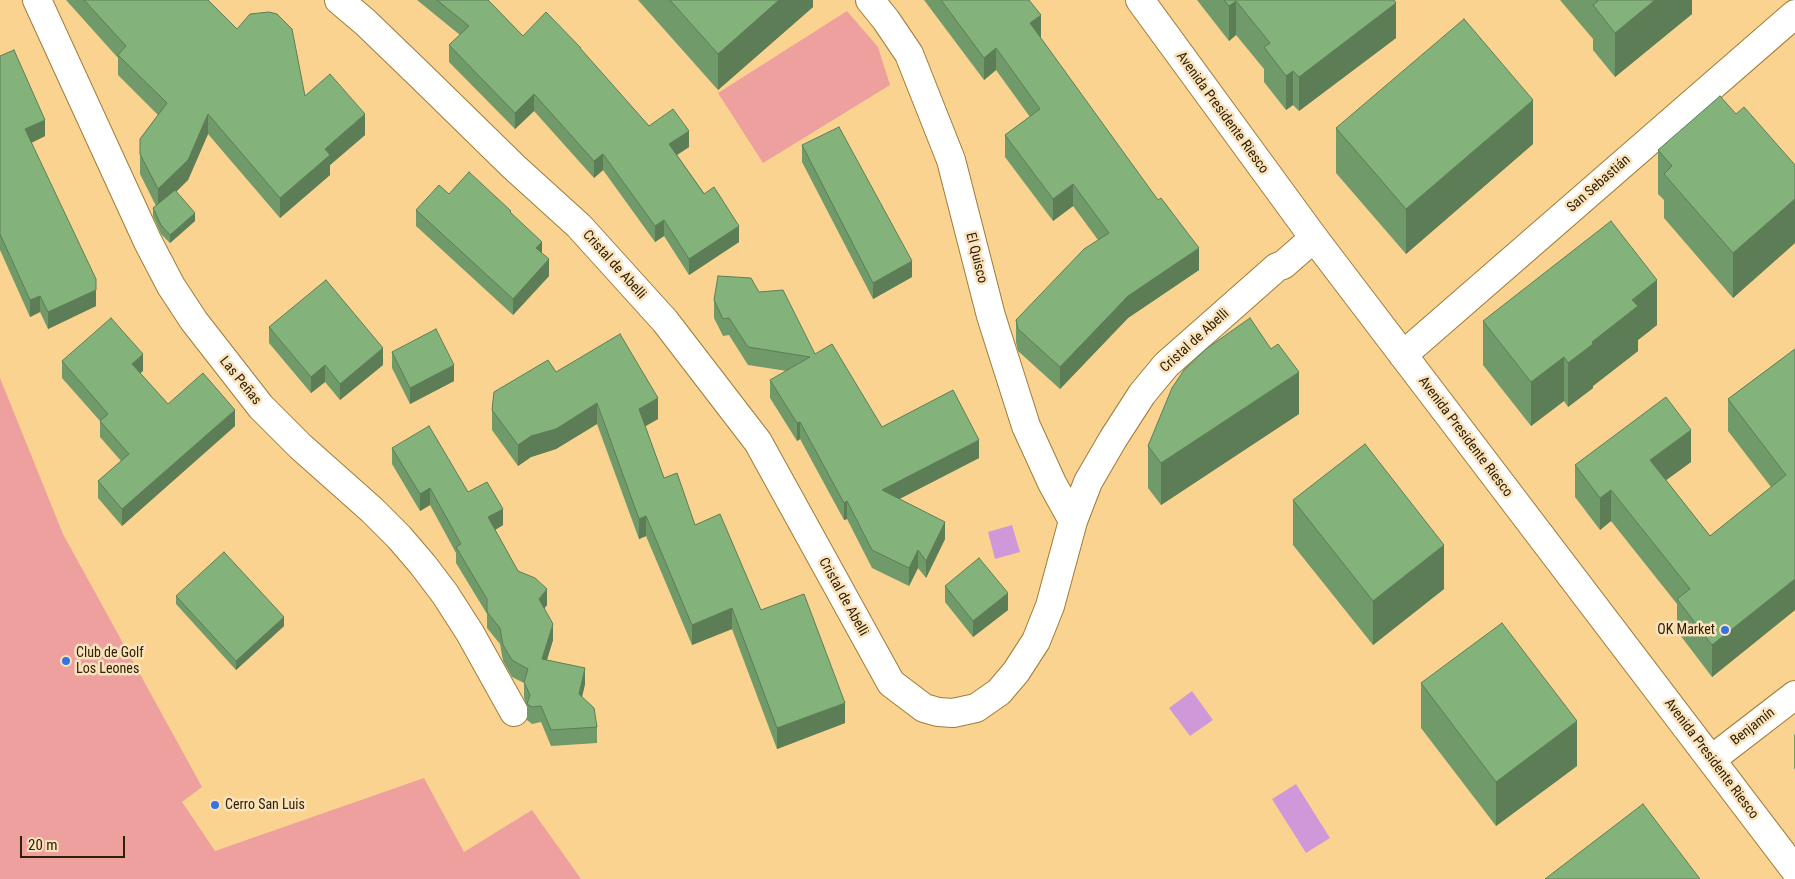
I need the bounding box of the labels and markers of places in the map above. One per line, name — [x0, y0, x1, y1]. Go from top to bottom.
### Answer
place label: OK Market — [1657, 622, 1715, 638]
marker: OK Market — [1719, 624, 1731, 636]
place label: Club de Golf Los Leones — [76, 645, 144, 678]
marker: Club de Golf Los Leones — [60, 655, 72, 667]
place label: Cerro San Luis — [225, 797, 305, 813]
marker: Cerro San Luis — [209, 799, 221, 811]

